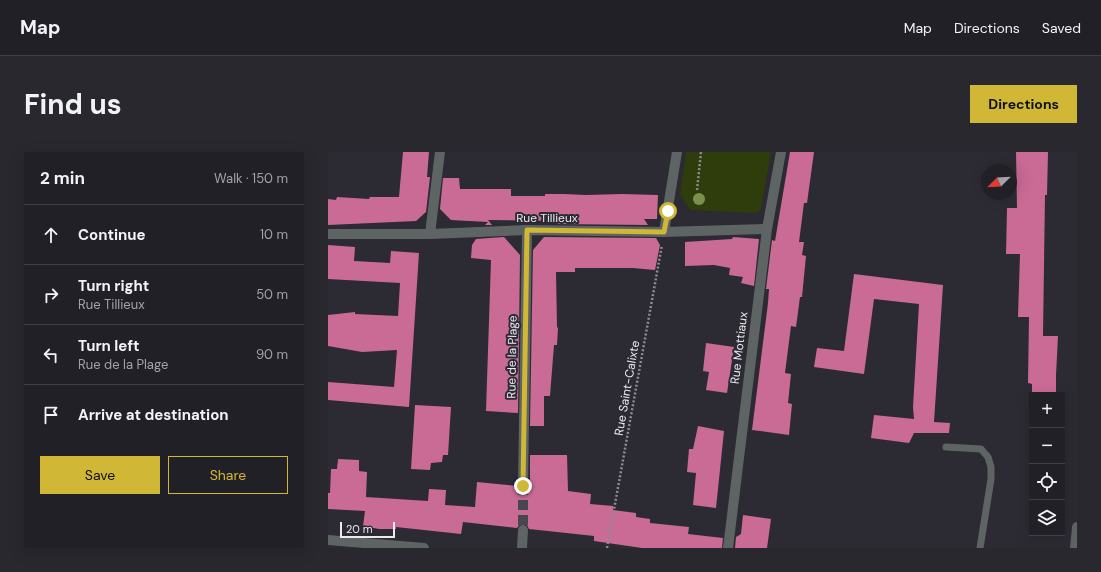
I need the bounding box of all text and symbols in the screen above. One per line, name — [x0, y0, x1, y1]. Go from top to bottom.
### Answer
text: Map — [20, 15, 60, 40]
text: Map — [904, 19, 932, 37]
text: Directions — [954, 19, 1020, 37]
text: Saved — [1042, 19, 1081, 37]
button: Directions — [970, 85, 1077, 123]
text: Find us — [24, 86, 122, 123]
north arrow — [981, 164, 1017, 200]
text: 2 min — [40, 167, 85, 189]
text: Walk · 150 m — [214, 170, 288, 187]
route start — [659, 202, 677, 220]
street label: Rue Tillieux — [516, 210, 578, 226]
icon: ahead — [40, 224, 62, 246]
text: Continue — [78, 225, 146, 245]
text: 10 m — [260, 226, 288, 243]
text: Turn right — [78, 276, 149, 296]
icon: right — [40, 284, 62, 306]
text: 50 m — [256, 286, 288, 303]
text: Rue Tillieux — [78, 296, 145, 313]
street label: Rue Mottiaux — [727, 311, 751, 385]
street label: Rue de la Plage — [503, 315, 521, 399]
text: Turn left — [78, 336, 139, 356]
street label: Rue Saint-Calixte — [611, 339, 643, 437]
icon: left — [40, 344, 62, 366]
text: 90 m — [256, 346, 288, 363]
text: Rue de la Plage — [78, 356, 168, 373]
map controls — [1029, 392, 1065, 536]
button: + — [1029, 392, 1065, 428]
icon: arrive — [40, 404, 62, 426]
text: Arrive at destination — [78, 405, 229, 425]
button: − — [1029, 428, 1065, 464]
button: Save — [40, 456, 160, 494]
button: Share — [168, 456, 288, 494]
button: locate — [1029, 464, 1065, 500]
route end — [514, 477, 532, 495]
button: layers — [1029, 500, 1065, 536]
scale bar — [340, 520, 395, 539]
text: 20 m — [346, 522, 372, 536]

